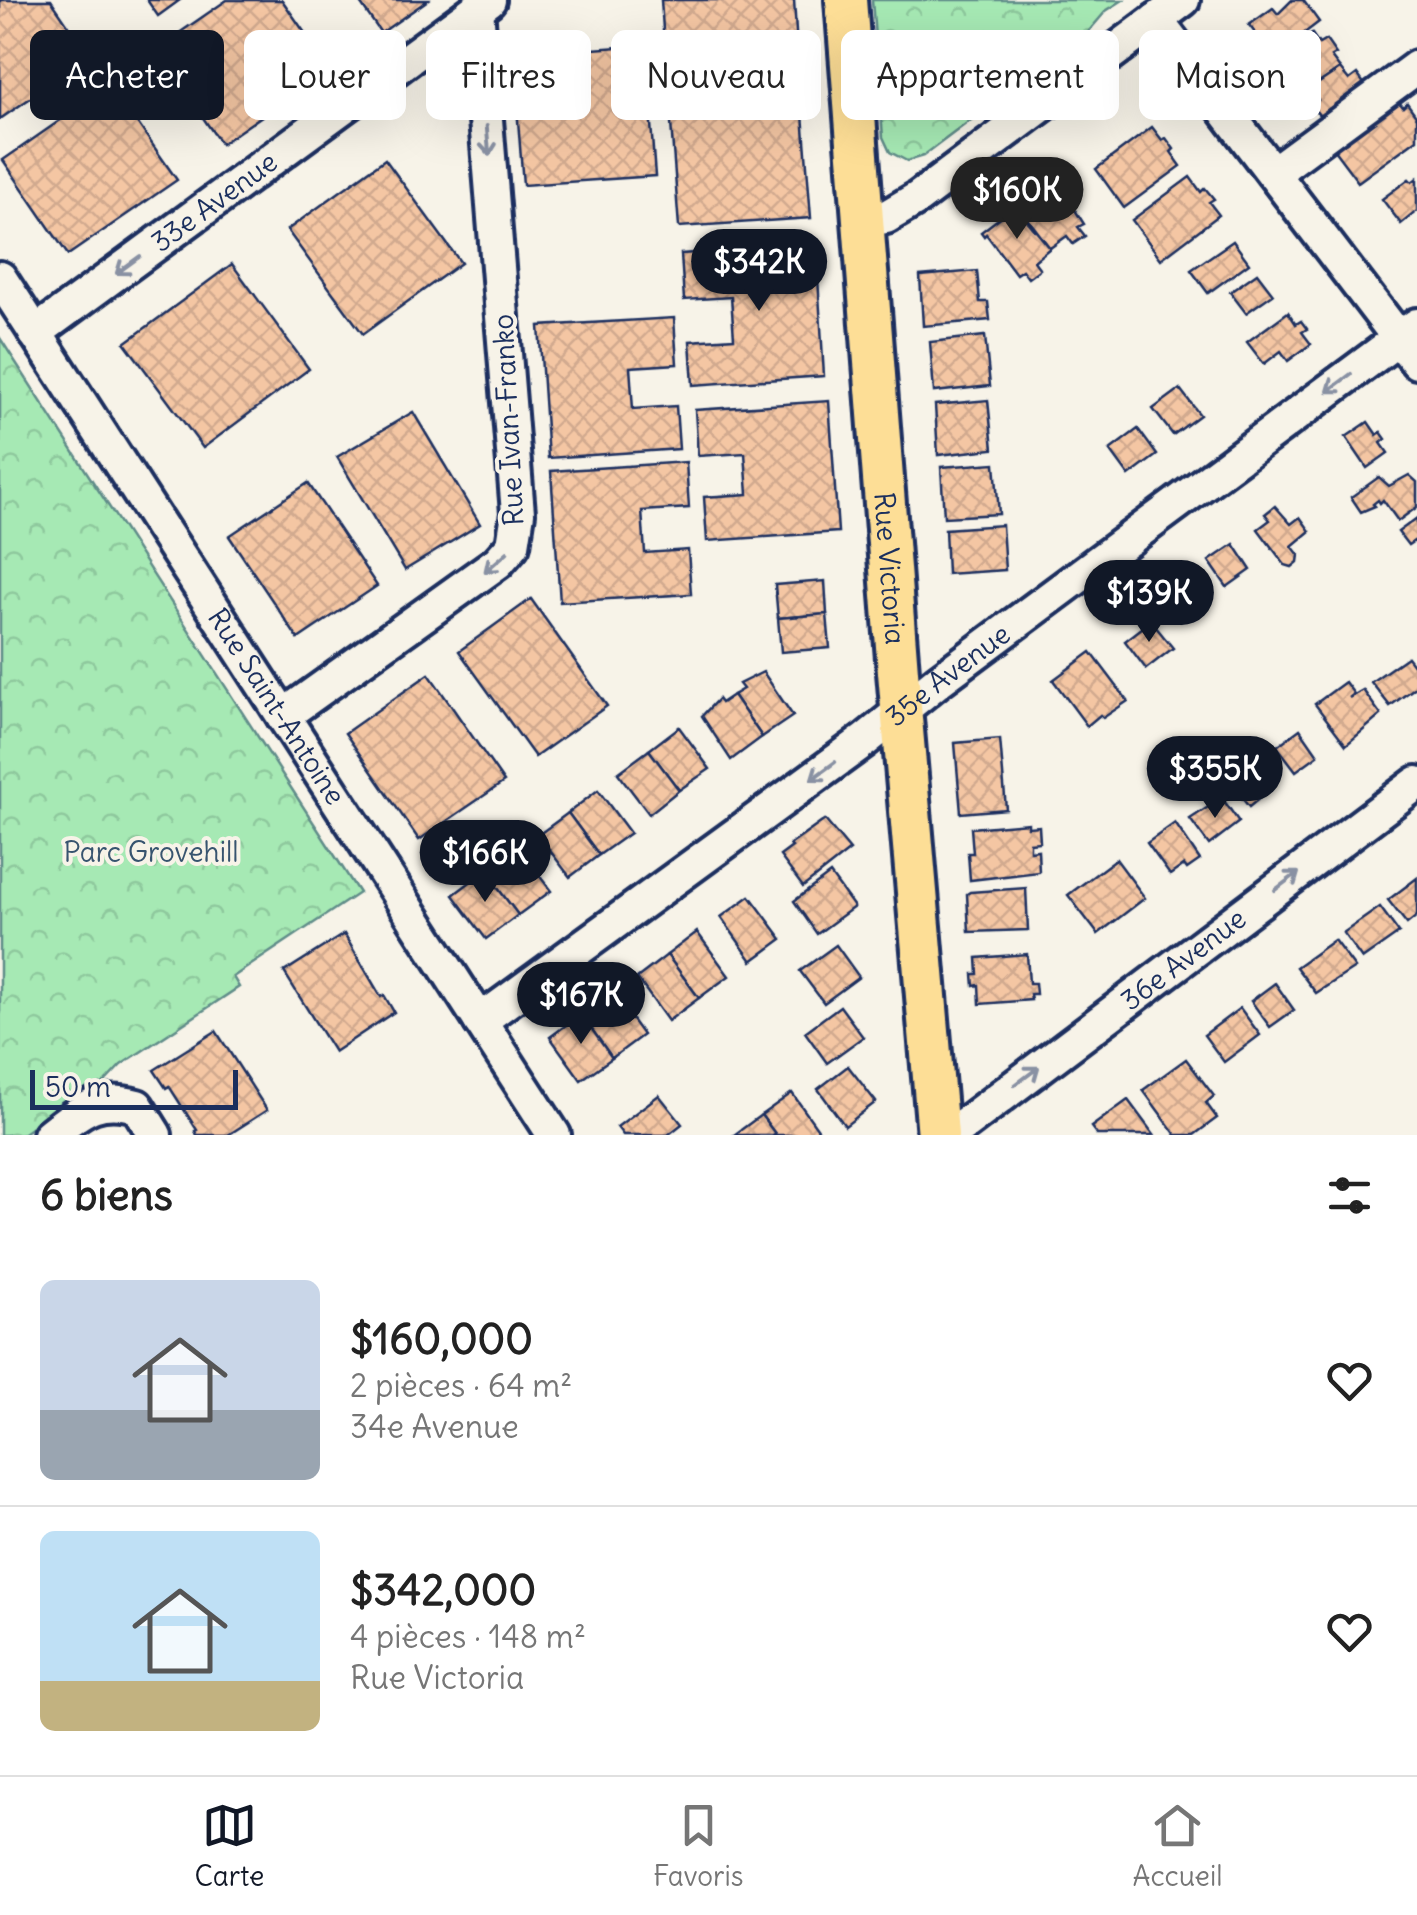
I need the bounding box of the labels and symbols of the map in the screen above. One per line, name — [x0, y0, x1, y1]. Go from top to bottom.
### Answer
one-way arrow — [479, 124, 498, 157]
street label: 33e Avenue — [144, 144, 284, 260]
pin: $160K — [947, 157, 1087, 242]
pin: $342K — [689, 229, 829, 314]
one-way arrow — [115, 255, 142, 276]
street label: Rue Ivan-Franko — [484, 313, 532, 527]
one-way arrow — [1326, 373, 1353, 394]
street label: Rue Victoria — [866, 491, 914, 646]
one-way arrow — [484, 550, 509, 573]
pin: $139K — [1079, 560, 1219, 645]
street label: Rue Saint-Antoine — [200, 601, 354, 811]
street label: 35e Avenue — [878, 616, 1017, 734]
pin: $355K — [1145, 736, 1285, 821]
one-way arrow — [810, 760, 837, 781]
pin: $166K — [415, 820, 555, 905]
park label: Parc Grovehill — [63, 834, 239, 870]
one-way arrow — [1273, 870, 1300, 891]
street label: 36e Avenue — [1113, 900, 1253, 1018]
pin: $167K — [511, 962, 651, 1047]
scale bar — [30, 1065, 238, 1110]
one-way arrow — [1013, 1065, 1040, 1086]

